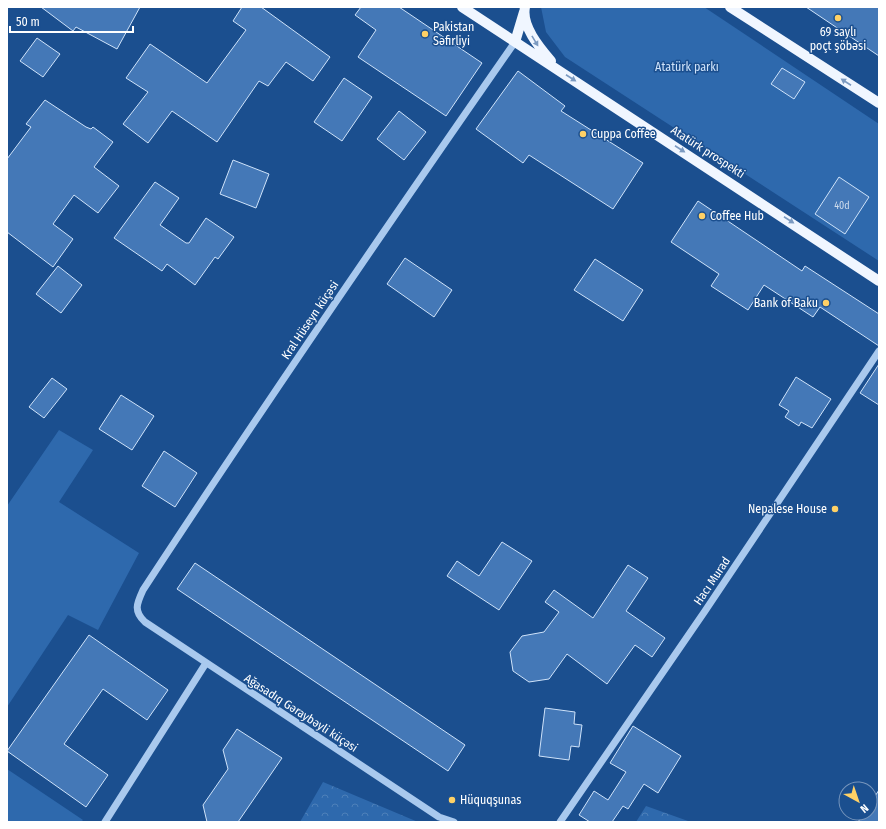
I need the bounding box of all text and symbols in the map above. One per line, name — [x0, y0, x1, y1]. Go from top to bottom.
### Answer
scale bar — [10, 8, 133, 34]
marker: 69 saylı poçt şöbəsi — [833, 13, 843, 23]
text: 50 m — [16, 15, 40, 29]
place label: Pakistan Səfirliyi — [433, 20, 474, 48]
place label: 69 saylı poçt şöbəsi — [810, 25, 866, 53]
marker: Pakistan Səfirliyi — [420, 29, 430, 39]
one-way arrow — [532, 35, 539, 47]
park label: Atatürk parkı — [655, 60, 719, 74]
one-way arrow — [566, 74, 576, 82]
one-way arrow — [841, 78, 851, 86]
street label: Atatürk prospekti — [668, 123, 748, 181]
place label: Cuppa Coffee — [591, 127, 656, 141]
marker: Cuppa Coffee — [578, 129, 588, 139]
one-way arrow — [675, 145, 685, 153]
house number: 40d — [834, 200, 850, 212]
place label: Coffee Hub — [710, 209, 764, 223]
marker: Coffee Hub — [697, 211, 707, 221]
one-way arrow — [784, 216, 794, 224]
street label: Kral Hüseyn küçəsi — [279, 278, 341, 362]
place label: Bank of Baku — [754, 296, 818, 310]
marker: Bank of Baku — [821, 298, 831, 308]
place label: Nepalese House — [748, 502, 827, 516]
marker: Nepalese House — [830, 504, 840, 514]
street label: Hacı Murad — [691, 554, 733, 608]
street label: Ağasadıq Gəraybəyli küçəsi — [242, 671, 360, 755]
north arrow — [838, 781, 878, 821]
place label: Hüquqşunas — [460, 793, 521, 807]
marker: Hüquqşunas — [447, 795, 457, 805]
text: N — [857, 801, 871, 815]

